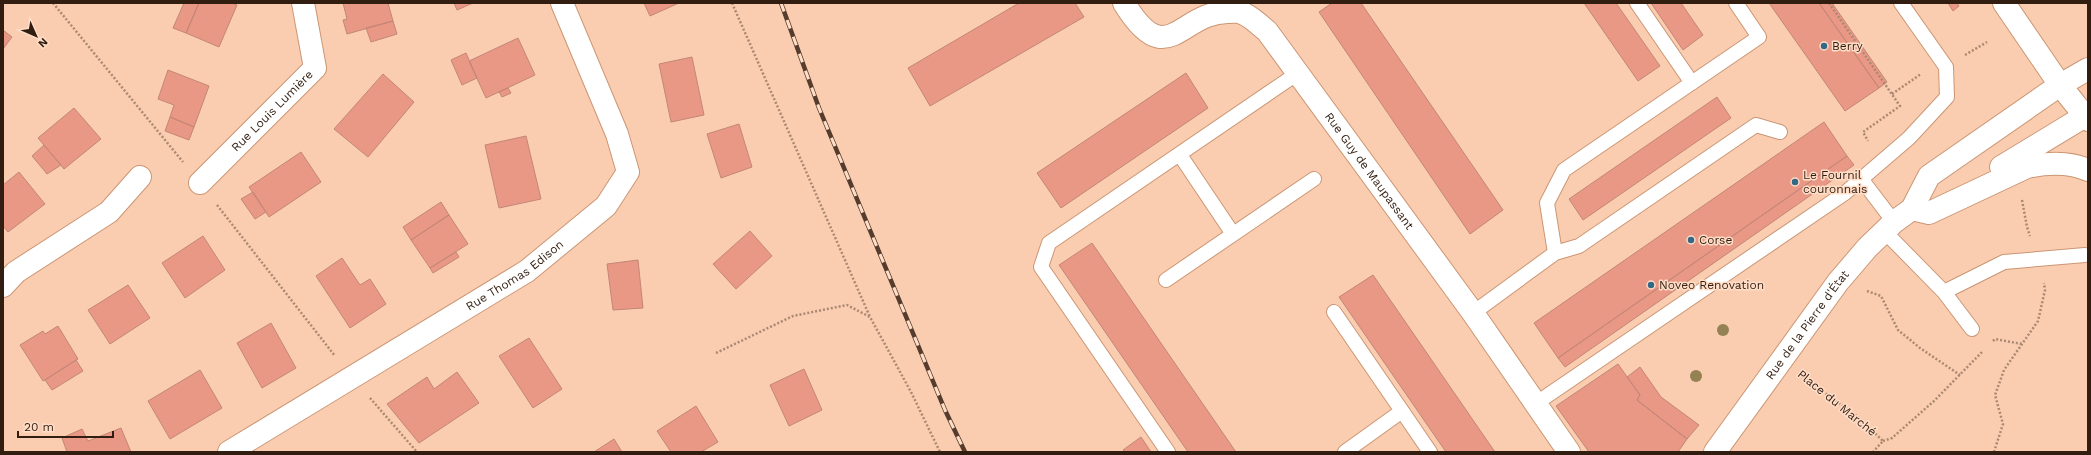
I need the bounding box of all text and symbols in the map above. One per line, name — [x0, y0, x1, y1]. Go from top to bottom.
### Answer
north arrow — [16, 16, 56, 56]
text: N — [35, 35, 50, 50]
place label: Berry — [1832, 39, 1864, 53]
marker: Berry — [1819, 41, 1829, 51]
street label: Rue Louis Lumière — [229, 67, 316, 154]
street label: Rue Guy de Maupassant — [1322, 110, 1417, 232]
place label: Le Fournil couronnais — [1803, 168, 1867, 196]
marker: Le Fournil couronnais — [1790, 177, 1800, 187]
place label: Corse — [1699, 233, 1732, 247]
marker: Corse — [1686, 235, 1696, 245]
street label: Rue Thomas Edison — [463, 237, 566, 314]
street label: Rue de la Pierre d'État — [1763, 268, 1852, 382]
place label: Noveo Renovation — [1659, 278, 1764, 292]
marker: Noveo Renovation — [1646, 280, 1656, 290]
street label: Place du Marché — [1795, 367, 1879, 439]
scale bar — [18, 413, 113, 439]
text: 20 m — [24, 420, 54, 434]

